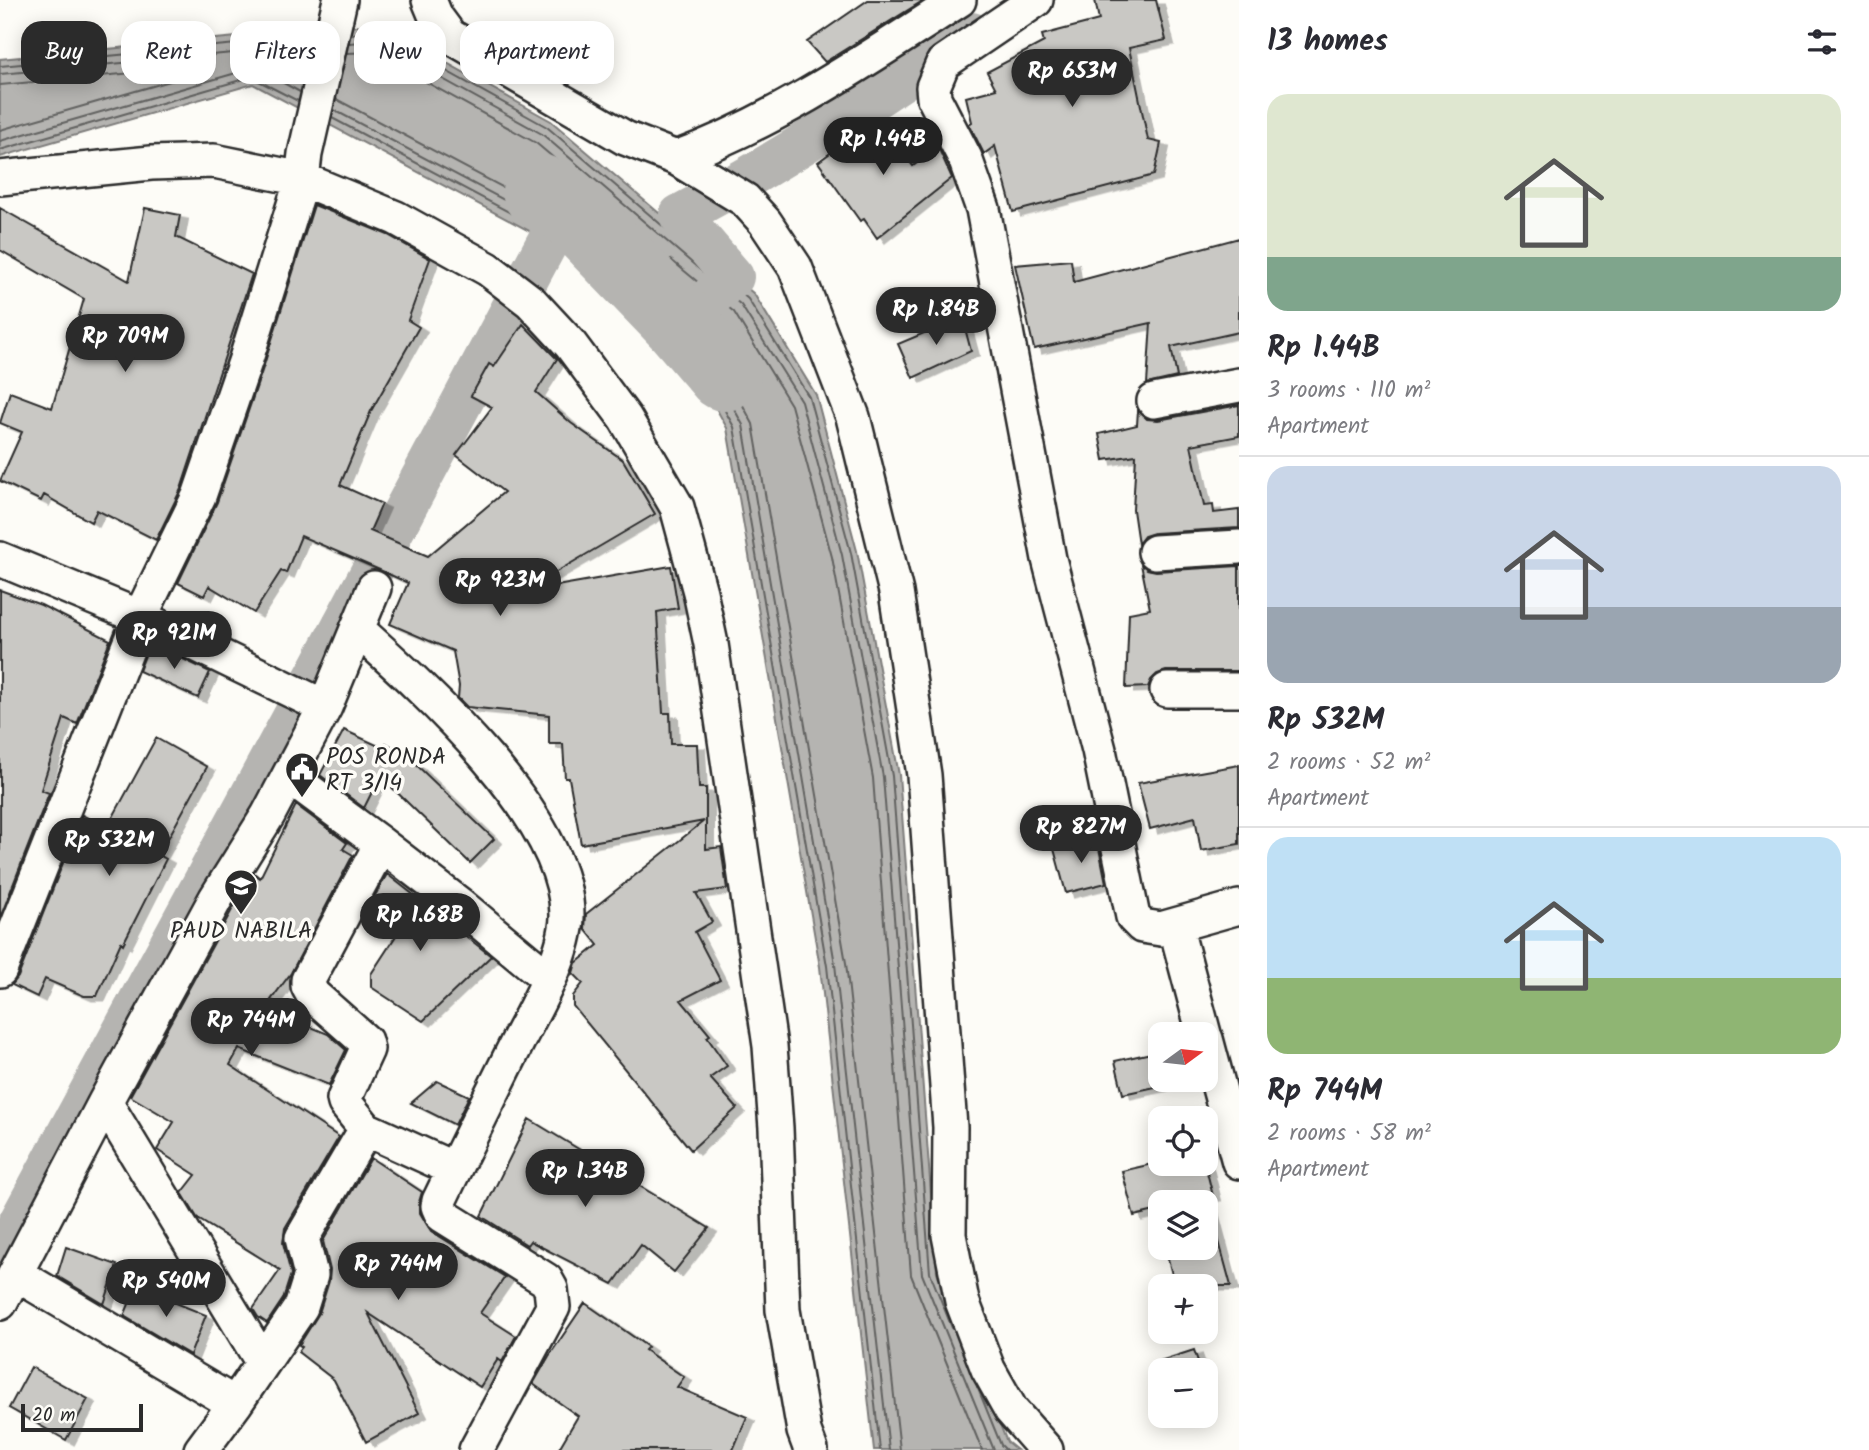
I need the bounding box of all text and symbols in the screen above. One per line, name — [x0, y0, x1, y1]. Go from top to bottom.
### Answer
text: 13 homes — [1267, 18, 1388, 66]
chip: Buy — [21, 21, 107, 84]
chip: Rent — [121, 21, 216, 84]
chip: Filters — [230, 21, 340, 84]
chip: New — [354, 21, 446, 84]
chip: Apartment — [460, 21, 614, 84]
icon: filters — [1803, 23, 1841, 61]
pin: Rp 653M — [1007, 50, 1137, 109]
text: Rp 653M — [1027, 54, 1117, 90]
pin: Rp 1.44B — [811, 118, 955, 177]
text: Rp 1.44B — [840, 122, 926, 158]
icon: home — [1491, 140, 1617, 266]
pin: Rp 1.84B — [864, 288, 1008, 347]
text: Rp 1.84B — [892, 292, 980, 328]
pin: Rp 709M — [60, 314, 190, 374]
text: Rp 709M — [82, 319, 168, 355]
text: Rp 1.44B — [1267, 325, 1380, 373]
text: 3 rooms · 110 m² — [1267, 373, 1430, 409]
text: Apartment — [1267, 409, 1369, 445]
icon: home — [1491, 512, 1617, 638]
pin: Rp 923M — [435, 558, 565, 618]
text: Rp 923M — [455, 563, 545, 599]
pin: Rp 921M — [109, 612, 239, 671]
text: Rp 921M — [132, 616, 216, 652]
text: Rp 532M — [1267, 697, 1384, 745]
place label: POS RONDA RT 3/14 — [326, 740, 446, 802]
text: 2 rooms · 52 m² — [1267, 745, 1430, 781]
public building icon: POS RONDA RT 3/14 — [283, 750, 321, 799]
text: Apartment — [1267, 781, 1369, 817]
pin: Rp 827M — [1016, 806, 1146, 865]
text: Rp 827M — [1036, 810, 1126, 846]
pin: Rp 532M — [44, 818, 174, 878]
text: Rp 532M — [64, 823, 154, 859]
school or university icon: PAUD NABILA — [222, 867, 260, 916]
icon: home — [1491, 883, 1617, 1009]
pin: Rp 1.68B — [348, 894, 492, 953]
text: Rp 1.68B — [376, 898, 464, 934]
place label: PAUD NABILA — [170, 914, 312, 950]
pin: Rp 744M — [186, 998, 316, 1058]
text: Rp 744M — [207, 1003, 295, 1039]
north arrow — [1148, 1022, 1218, 1092]
map controls — [1148, 1022, 1218, 1428]
text: Rp 744M — [1267, 1068, 1382, 1116]
button: locate — [1148, 1106, 1218, 1176]
text: 2 rooms · 58 m² — [1267, 1116, 1431, 1152]
pin: Rp 1.34B — [513, 1150, 657, 1209]
text: Apartment — [1267, 1152, 1369, 1188]
text: Rp 1.34B — [542, 1154, 628, 1190]
button: layers — [1148, 1190, 1218, 1260]
pin: Rp 744M — [333, 1242, 463, 1302]
text: Rp 744M — [354, 1247, 442, 1283]
pin: Rp 540M — [101, 1260, 231, 1319]
text: Rp 540M — [122, 1264, 210, 1300]
button: + — [1148, 1274, 1218, 1344]
button: − — [1148, 1358, 1218, 1428]
scale bar — [21, 1401, 144, 1433]
text: 20 m — [32, 1401, 75, 1431]

